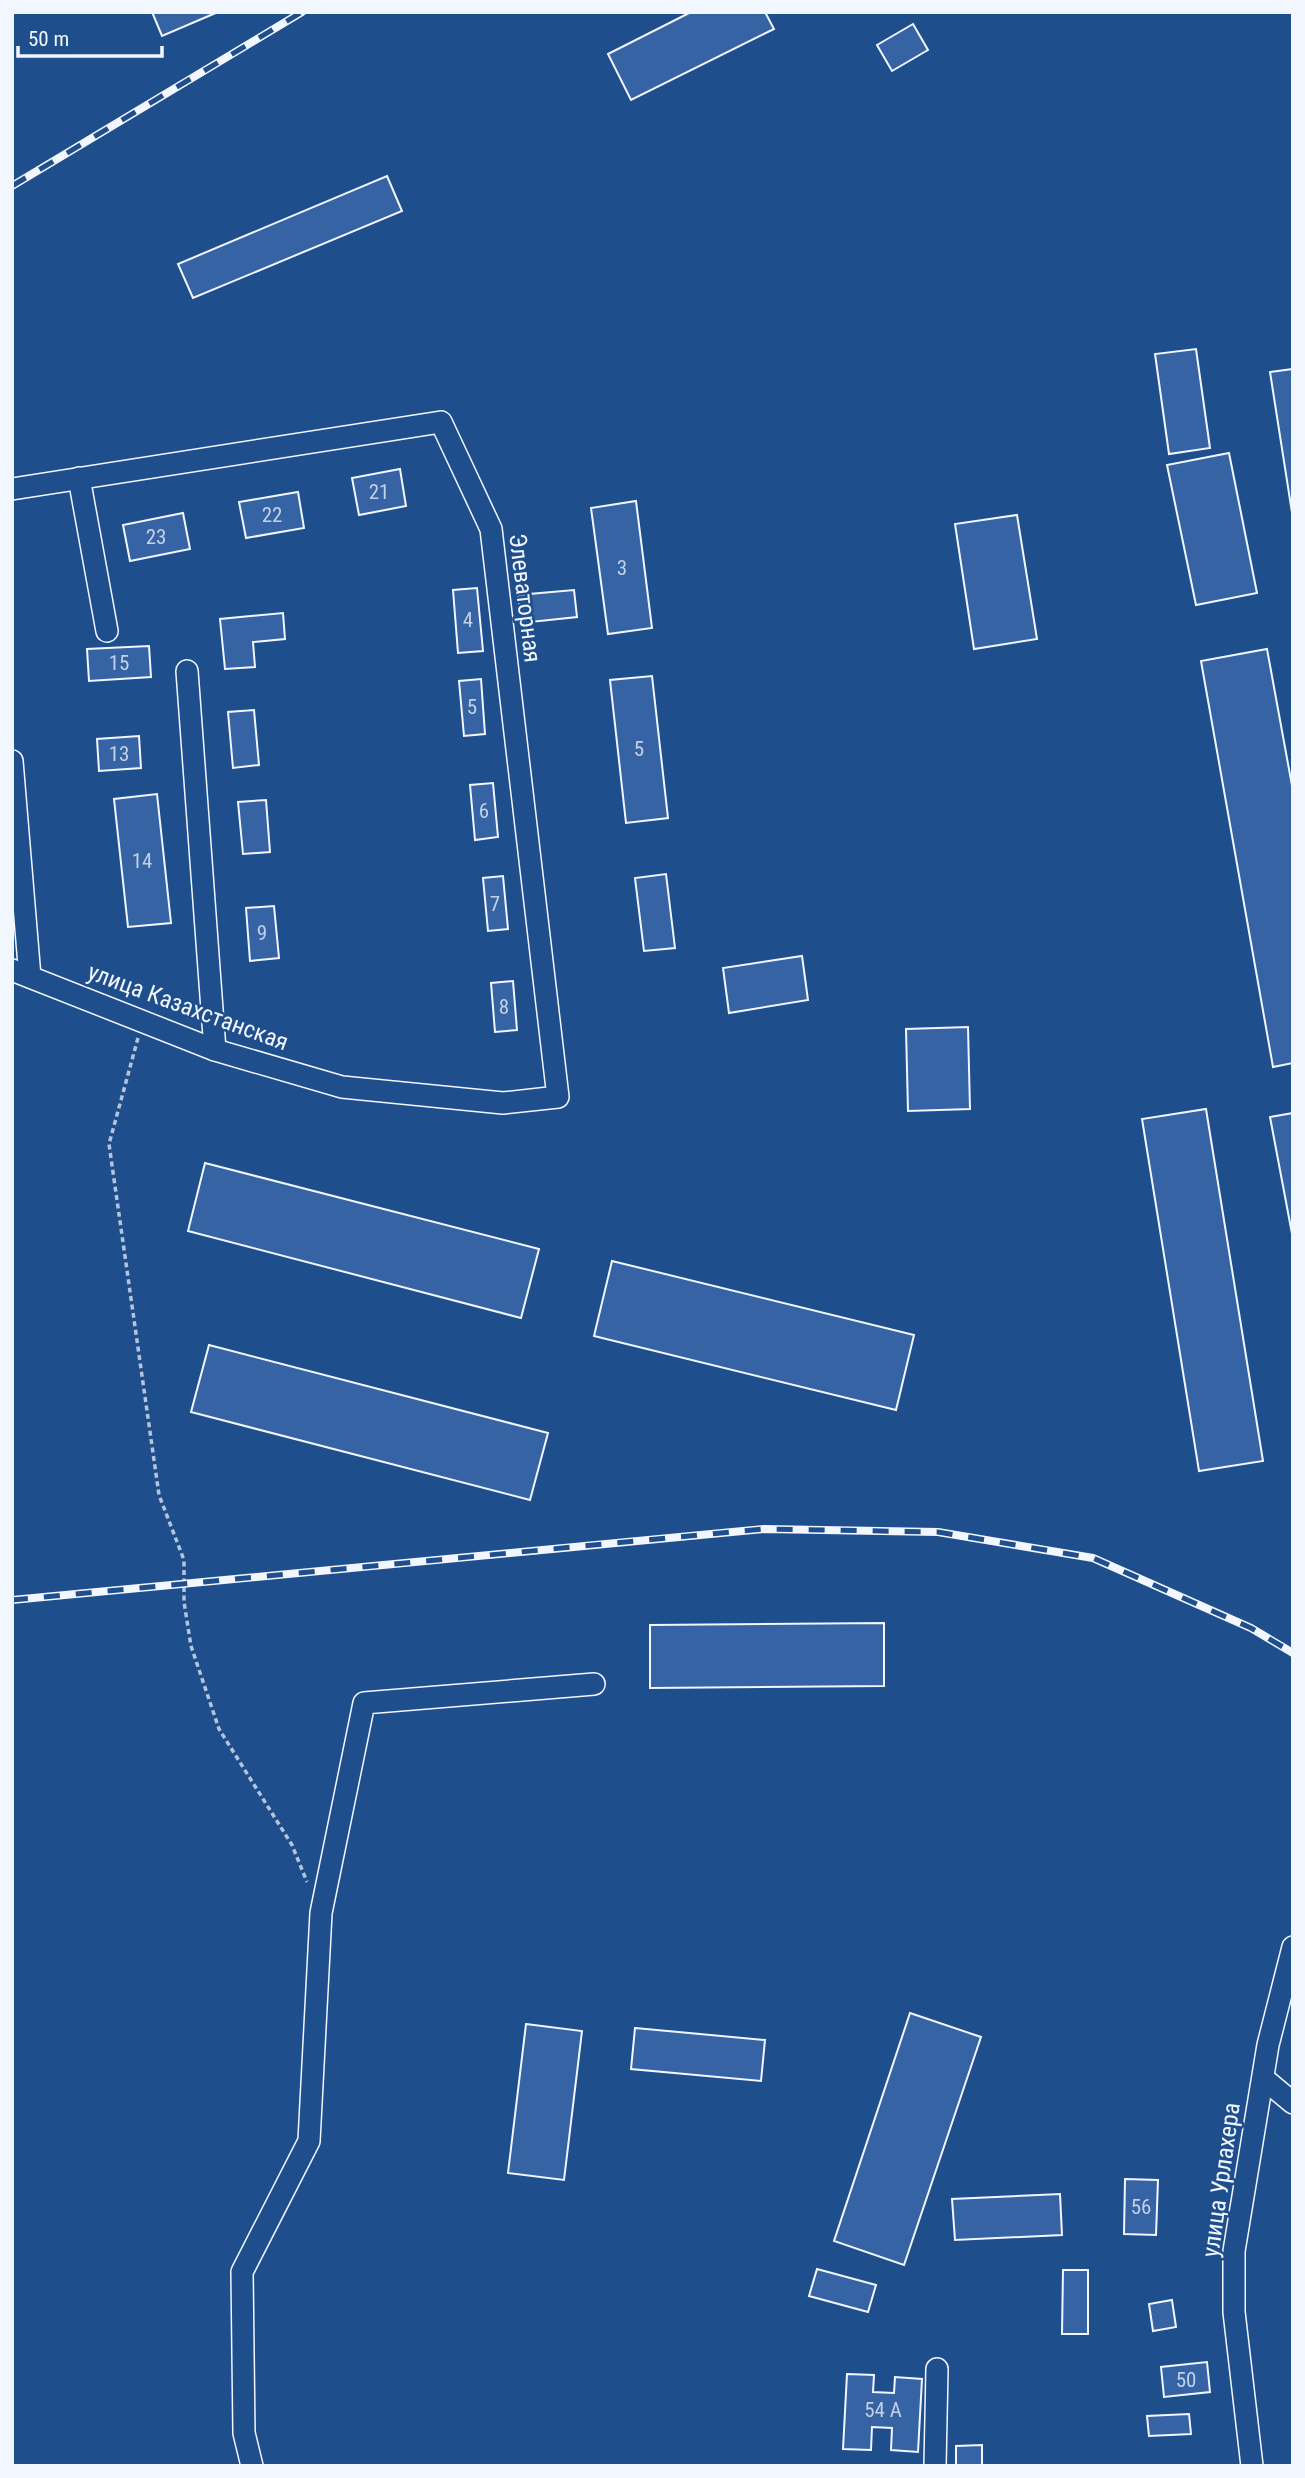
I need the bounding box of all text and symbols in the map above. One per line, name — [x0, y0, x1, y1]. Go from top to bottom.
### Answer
scale bar — [18, 14, 161, 58]
text: 50 m — [28, 27, 69, 51]
house number: 21 — [369, 480, 389, 504]
house number: 22 — [262, 503, 282, 527]
house number: 23 — [146, 525, 166, 549]
street label: Элеваторная — [503, 532, 547, 664]
house number: 3 — [617, 556, 627, 580]
house number: 4 — [463, 608, 473, 632]
house number: 15 — [109, 651, 129, 675]
house number: 5 — [467, 695, 477, 719]
house number: 5 — [634, 737, 644, 761]
house number: 13 — [109, 742, 129, 766]
house number: 6 — [479, 799, 489, 823]
house number: 14 — [132, 849, 152, 873]
house number: 7 — [490, 892, 500, 916]
house number: 9 — [257, 921, 267, 945]
street label: улица Казахстанская — [84, 958, 292, 1056]
house number: 8 — [499, 995, 509, 1019]
street label: улица Урлахера — [1196, 2101, 1246, 2259]
house number: 56 — [1131, 2195, 1151, 2219]
house number: 50 — [1176, 2368, 1196, 2392]
house number: 54 А — [864, 2398, 902, 2422]

